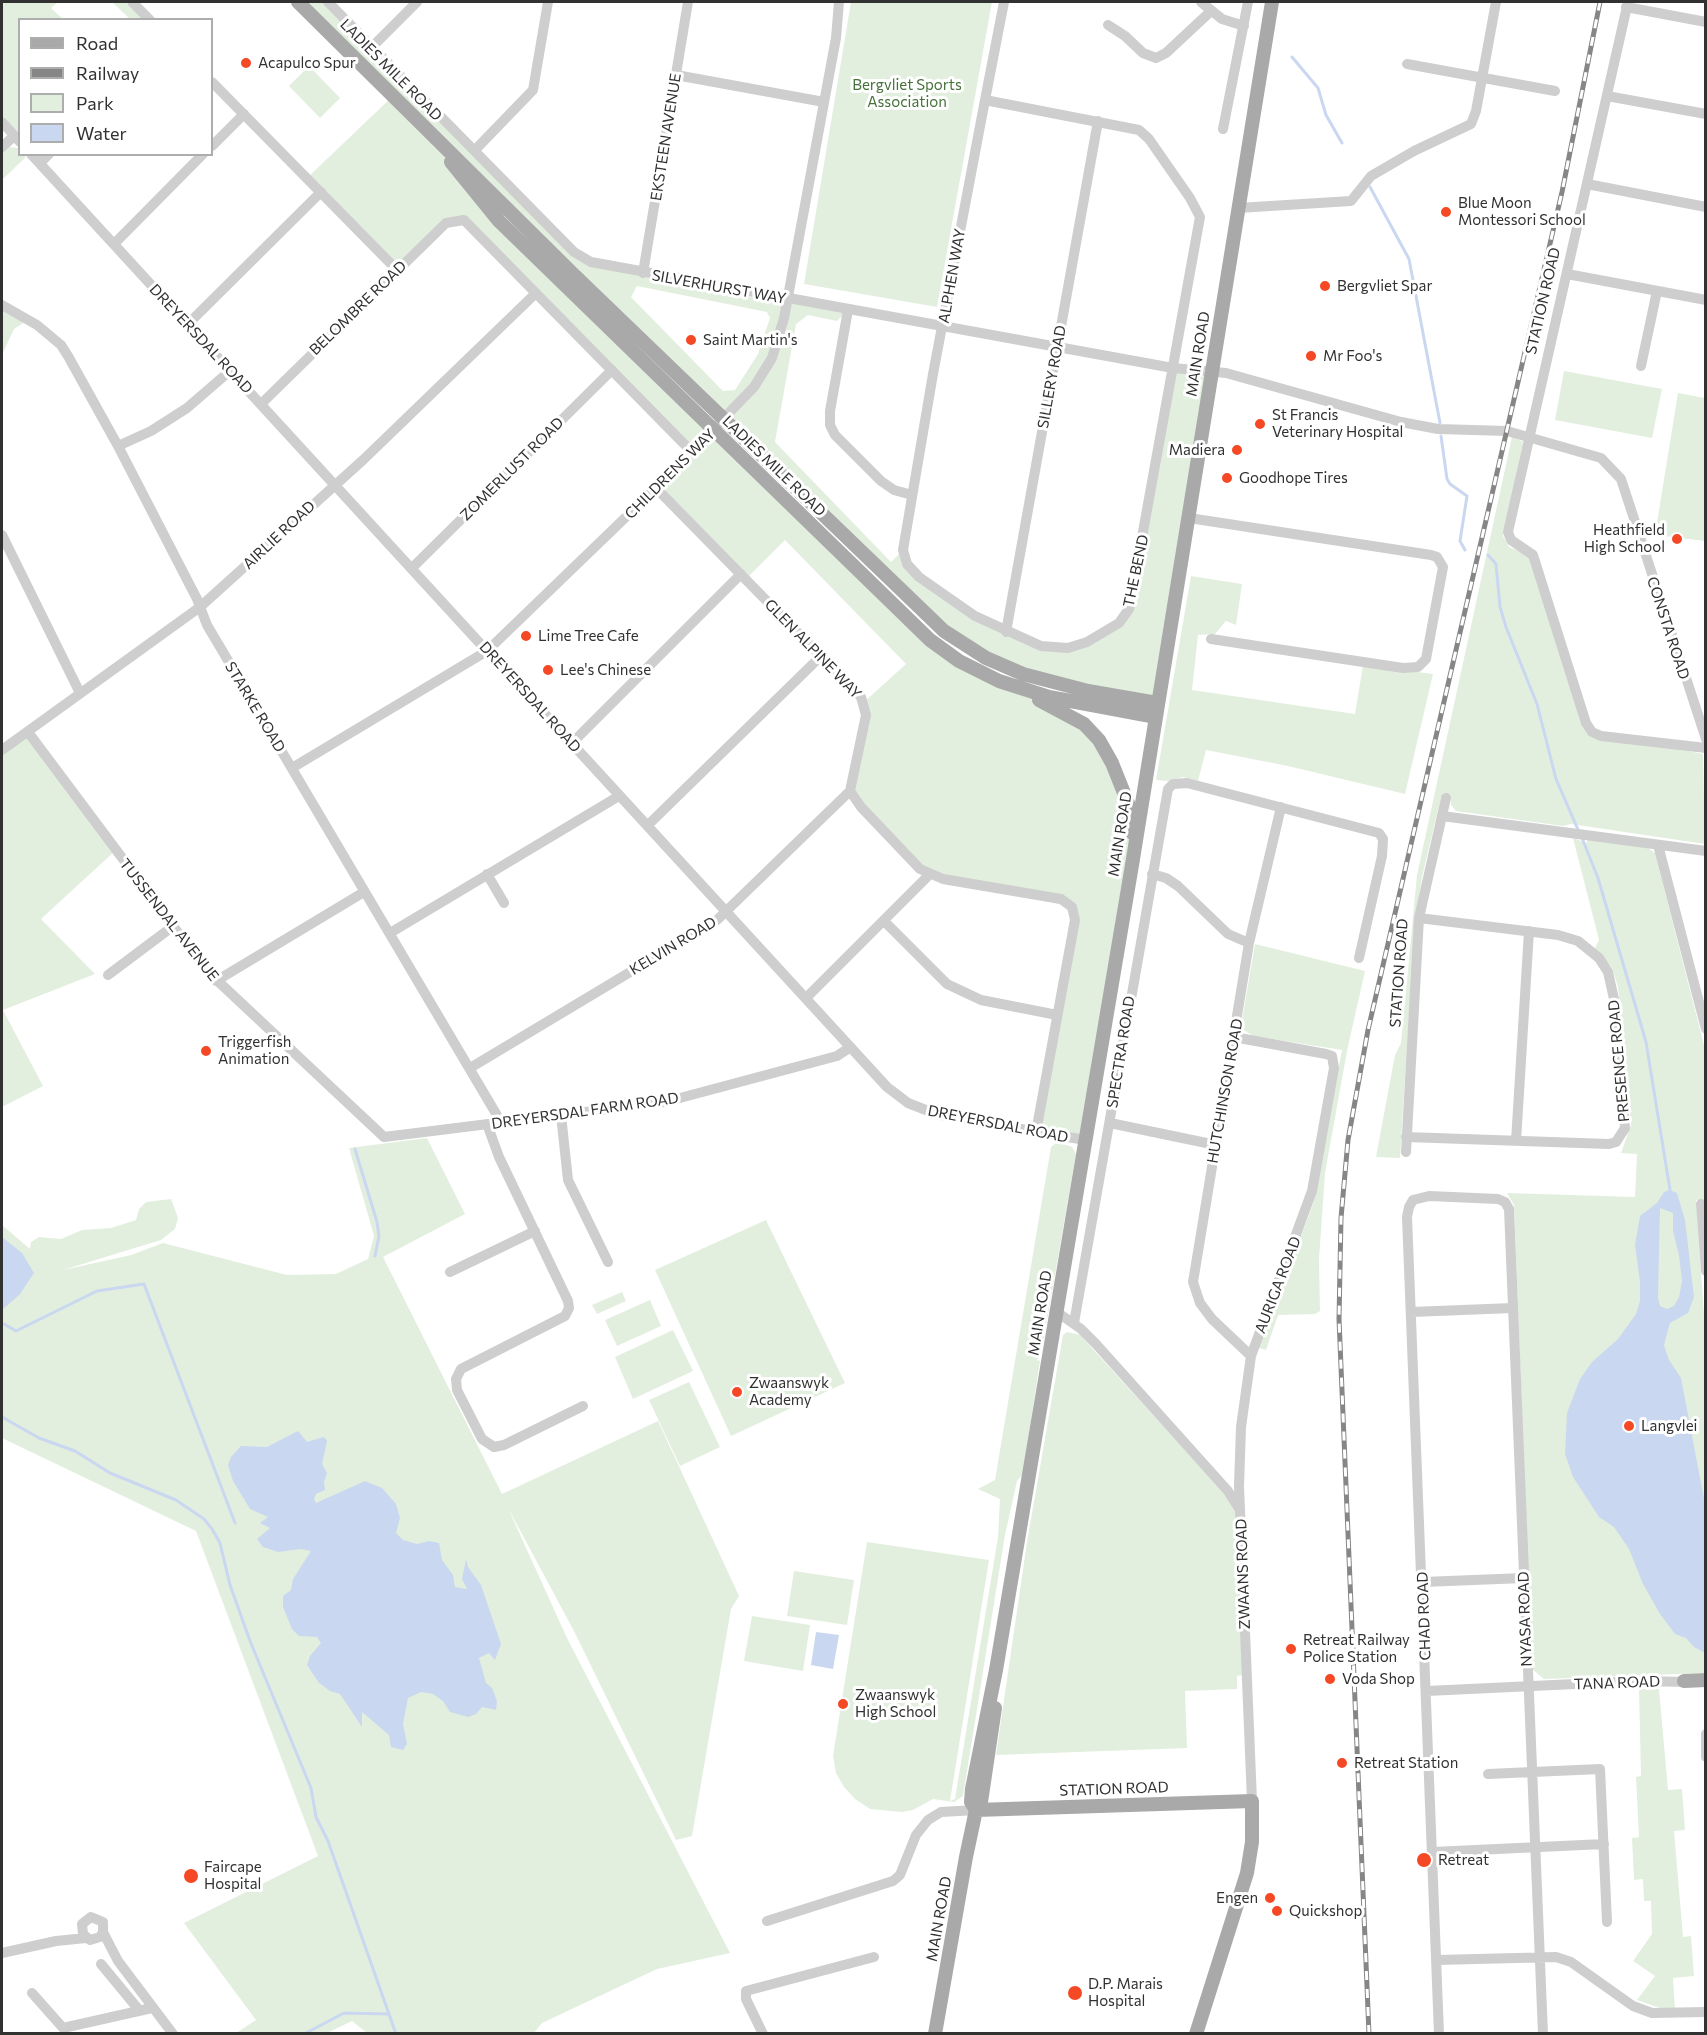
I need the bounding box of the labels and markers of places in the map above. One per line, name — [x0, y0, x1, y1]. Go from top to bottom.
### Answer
place label: Acapulco Spur — [258, 54, 356, 72]
marker: Acapulco Spur — [239, 56, 253, 70]
place label: Blue Moon Montessori School — [1458, 194, 1586, 229]
marker: Blue Moon Montessori School — [1439, 205, 1453, 219]
place label: Bergvliet Spar — [1337, 277, 1432, 295]
marker: Bergvliet Spar — [1318, 279, 1332, 293]
place label: Saint Martin's — [703, 331, 798, 349]
marker: Saint Martin's — [684, 333, 698, 347]
place label: Mr Foo's — [1323, 347, 1382, 365]
marker: Mr Foo's — [1304, 349, 1318, 363]
place label: St Francis Veterinary Hospital — [1272, 406, 1403, 441]
marker: St Francis Veterinary Hospital — [1253, 417, 1267, 431]
place label: Madiera — [1169, 441, 1225, 459]
marker: Madiera — [1230, 443, 1244, 457]
place label: Goodhope Tires — [1239, 469, 1348, 487]
marker: Goodhope Tires — [1220, 471, 1234, 485]
place label: Heathfield High School — [1584, 521, 1665, 556]
marker: Heathfield High School — [1670, 532, 1684, 546]
place label: Lime Tree Cafe — [538, 627, 639, 645]
marker: Lime Tree Cafe — [519, 629, 533, 643]
place label: Lee's Chinese — [560, 661, 651, 679]
marker: Lee's Chinese — [541, 663, 555, 677]
place label: Triggerfish Animation — [218, 1033, 291, 1068]
marker: Triggerfish Animation — [199, 1044, 213, 1058]
place label: Zwaanswyk Academy — [749, 1374, 829, 1409]
marker: Zwaanswyk Academy — [730, 1385, 744, 1399]
place label: Langvlei — [1641, 1417, 1697, 1435]
marker: Langvlei — [1622, 1419, 1636, 1433]
place label: Retreat Railway Police Station — [1303, 1631, 1410, 1666]
marker: Retreat Railway Police Station — [1284, 1642, 1298, 1656]
place label: Voda Shop — [1342, 1670, 1415, 1688]
marker: Voda Shop — [1323, 1672, 1337, 1686]
place label: Zwaanswyk High School — [855, 1686, 936, 1721]
marker: Zwaanswyk High School — [836, 1697, 850, 1711]
place label: Retreat Station — [1354, 1754, 1458, 1772]
marker: Retreat Station — [1335, 1756, 1349, 1770]
marker: Retreat — [1415, 1851, 1433, 1869]
place label: Retreat — [1438, 1851, 1489, 1869]
place label: Faircape Hospital — [204, 1858, 262, 1893]
marker: Faircape Hospital — [182, 1867, 200, 1885]
place label: Engen — [1216, 1889, 1258, 1907]
marker: Engen — [1263, 1891, 1277, 1905]
place label: Quickshop — [1289, 1902, 1362, 1920]
marker: Quickshop — [1270, 1904, 1284, 1918]
place label: D.P. Marais Hospital — [1088, 1975, 1163, 2010]
marker: D.P. Marais Hospital — [1066, 1984, 1084, 2002]

